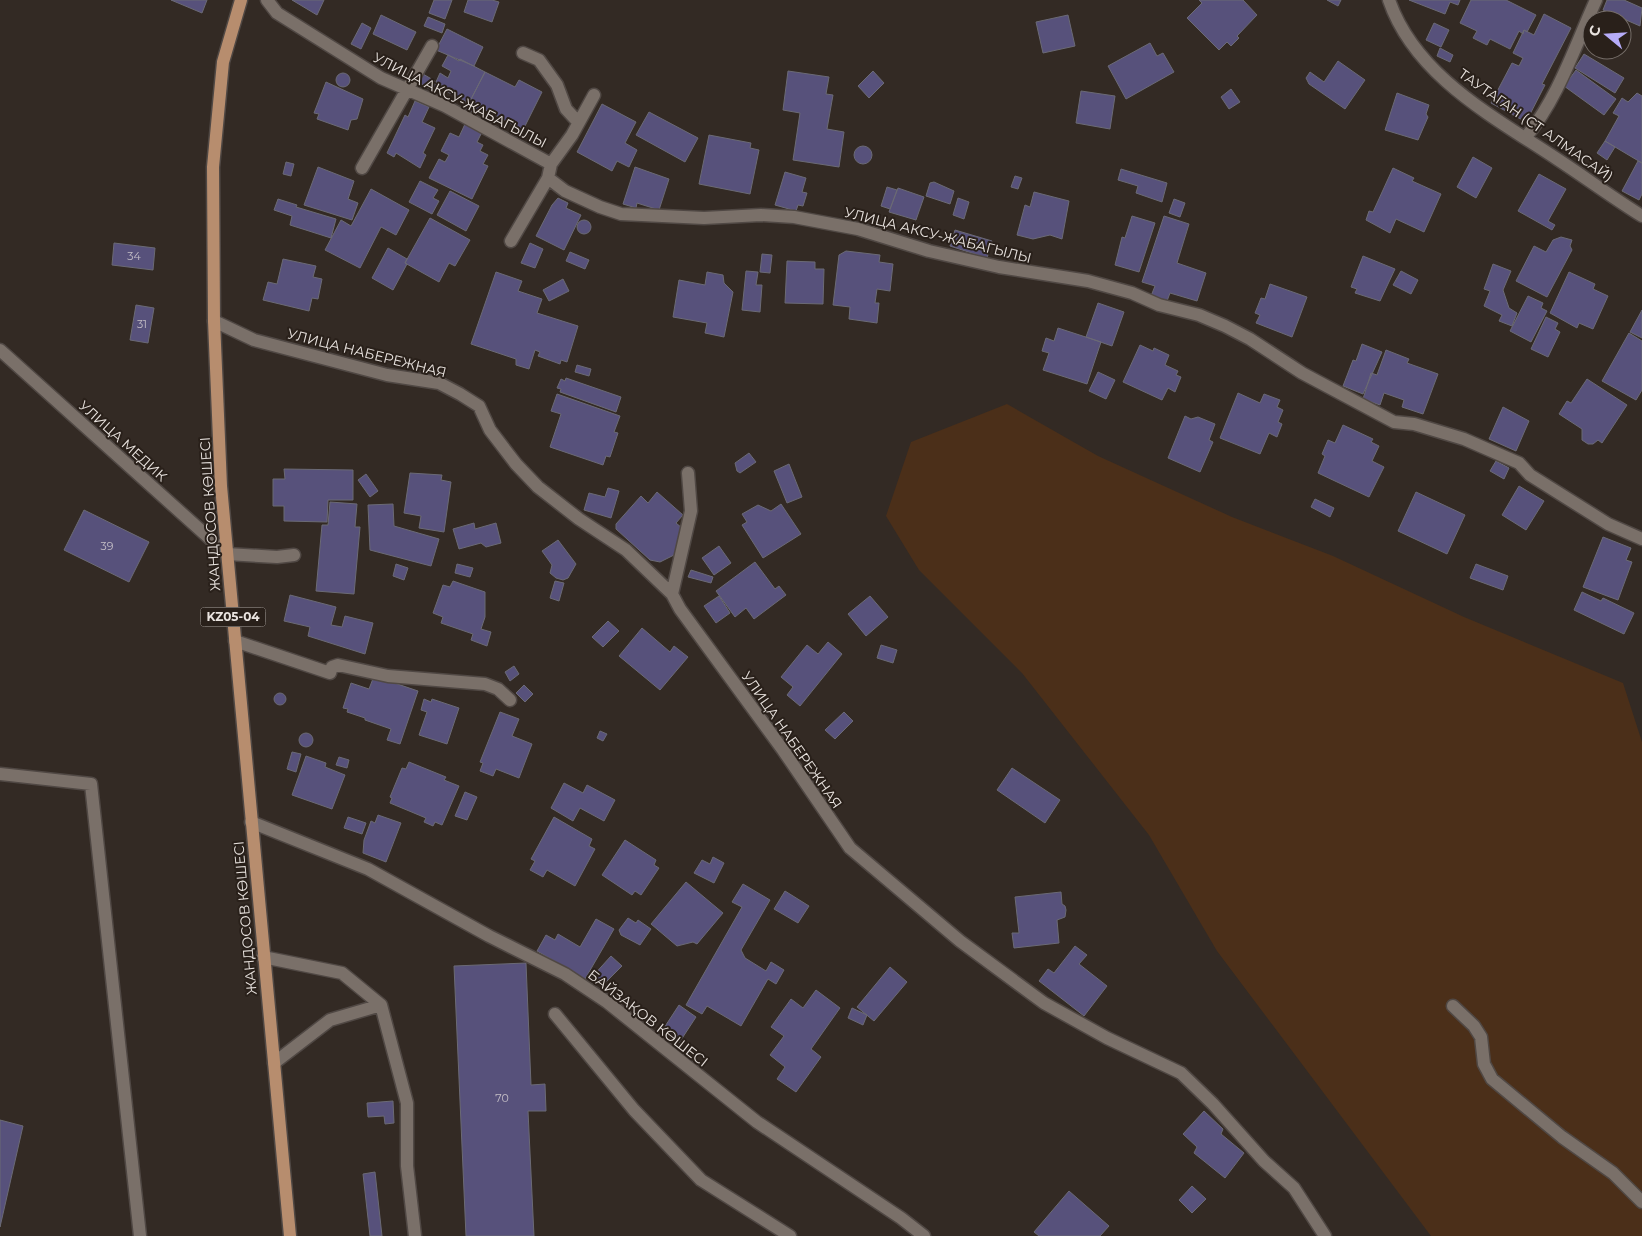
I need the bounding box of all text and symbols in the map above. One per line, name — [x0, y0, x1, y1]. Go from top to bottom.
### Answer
north arrow — [1582, 10, 1632, 60]
text: С — [1585, 23, 1605, 39]
street label: УЛИЦА АКСУ-ЖАБАГЫЛЫ — [370, 48, 550, 152]
street label: ТАУТАГАН (СТ АЛМАСАЙ) — [1455, 65, 1617, 185]
street label: УЛИЦА АКСУ-ЖАБАГЫЛЫ — [843, 203, 1033, 267]
house number: 34 — [127, 249, 141, 263]
house number: 31 — [137, 317, 147, 331]
street label: УЛИЦА НАБЕРЕЖНАЯ — [286, 325, 448, 381]
street label: УЛИЦА МЕДИК — [75, 397, 171, 485]
street label: ЖАНДОСОВ КӨШЕСІ — [196, 436, 224, 592]
house number: 39 — [101, 539, 114, 553]
road number: KZ05-04 — [200, 608, 266, 626]
street label: УЛИЦА НАБЕРЕЖНАЯ — [738, 668, 846, 812]
street label: ЖАНДОСОВ КӨШЕСІ — [229, 840, 261, 996]
street label: БАЙЗАҚОВ КӨШЕСІ — [584, 965, 712, 1071]
house number: 70 — [495, 1091, 509, 1105]

